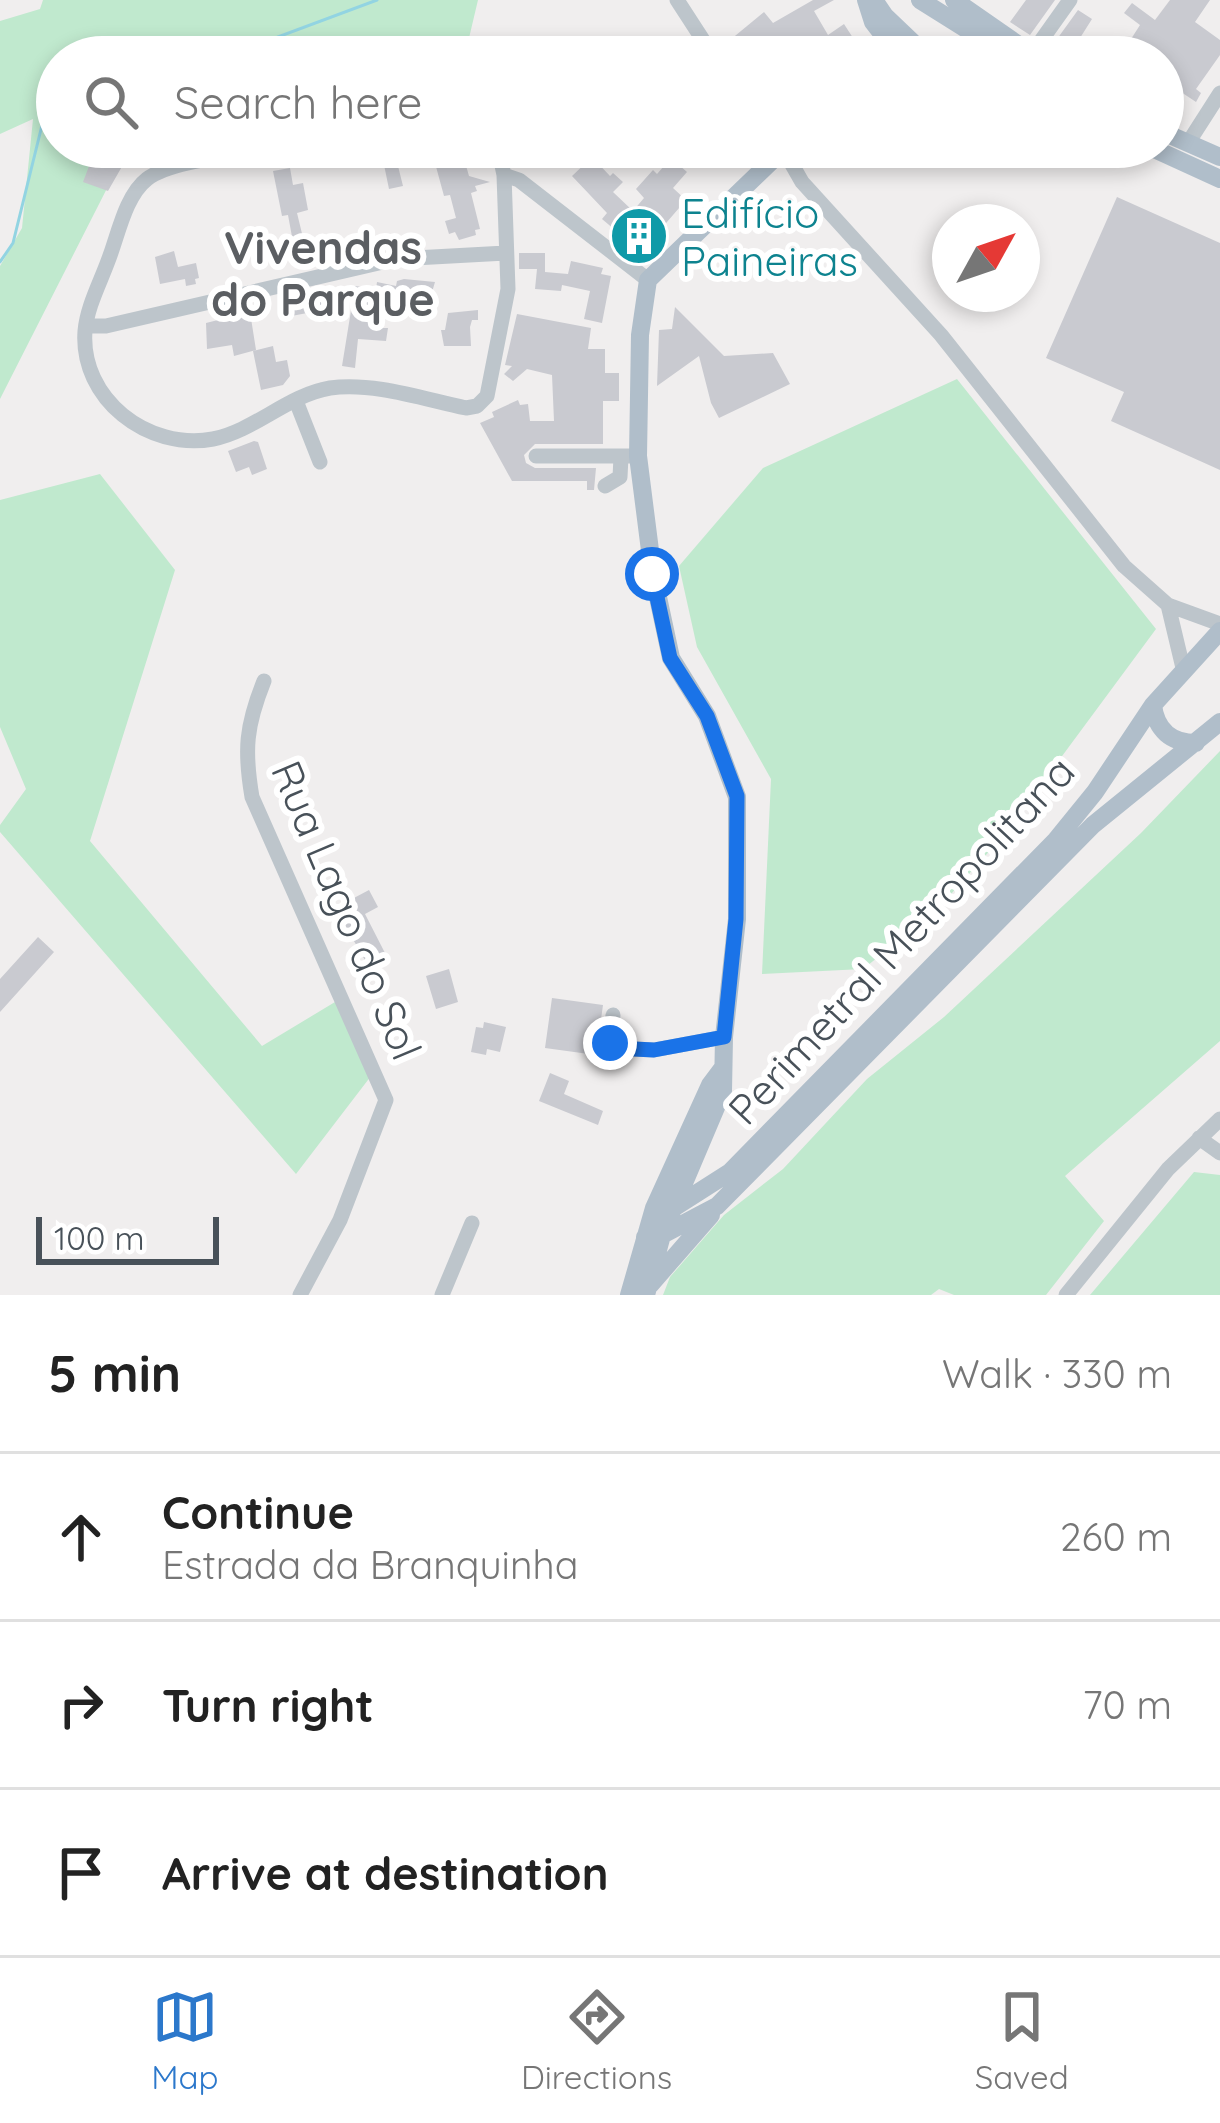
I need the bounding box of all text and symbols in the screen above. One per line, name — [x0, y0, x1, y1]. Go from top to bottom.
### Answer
search box — [36, 36, 1184, 168]
icon: search — [78, 69, 144, 135]
text: Search here — [174, 74, 422, 130]
place label: Edifício Paineiras — [681, 186, 858, 287]
north arrow — [932, 204, 1040, 312]
building icon: Edifício Paineiras — [608, 205, 670, 267]
district label: Vivendas do Parque — [211, 219, 435, 327]
route start — [625, 547, 679, 601]
street label: Perimetral Metropolitana — [717, 745, 1085, 1135]
street label: Rua Lago do Sol — [260, 753, 434, 1067]
route end — [583, 1016, 637, 1070]
scale bar — [36, 1211, 219, 1264]
text: 100 m — [54, 1217, 145, 1258]
text: 5 min — [48, 1341, 181, 1405]
text: Walk · 330 m — [942, 1349, 1172, 1398]
text: Continue — [162, 1484, 354, 1540]
icon: ahead — [48, 1504, 114, 1570]
text: 260 m — [1060, 1512, 1172, 1561]
text: Estrada da Branquinha — [162, 1540, 578, 1589]
icon: right — [48, 1672, 114, 1738]
text: Turn right — [162, 1677, 374, 1733]
text: 70 m — [1083, 1680, 1172, 1729]
icon: arrive — [48, 1840, 114, 1906]
text: Arrive at destination — [162, 1845, 608, 1901]
tab: Map — [151, 1984, 219, 2097]
tab: Directions — [521, 1984, 672, 2097]
tab: Saved — [975, 1984, 1069, 2097]

